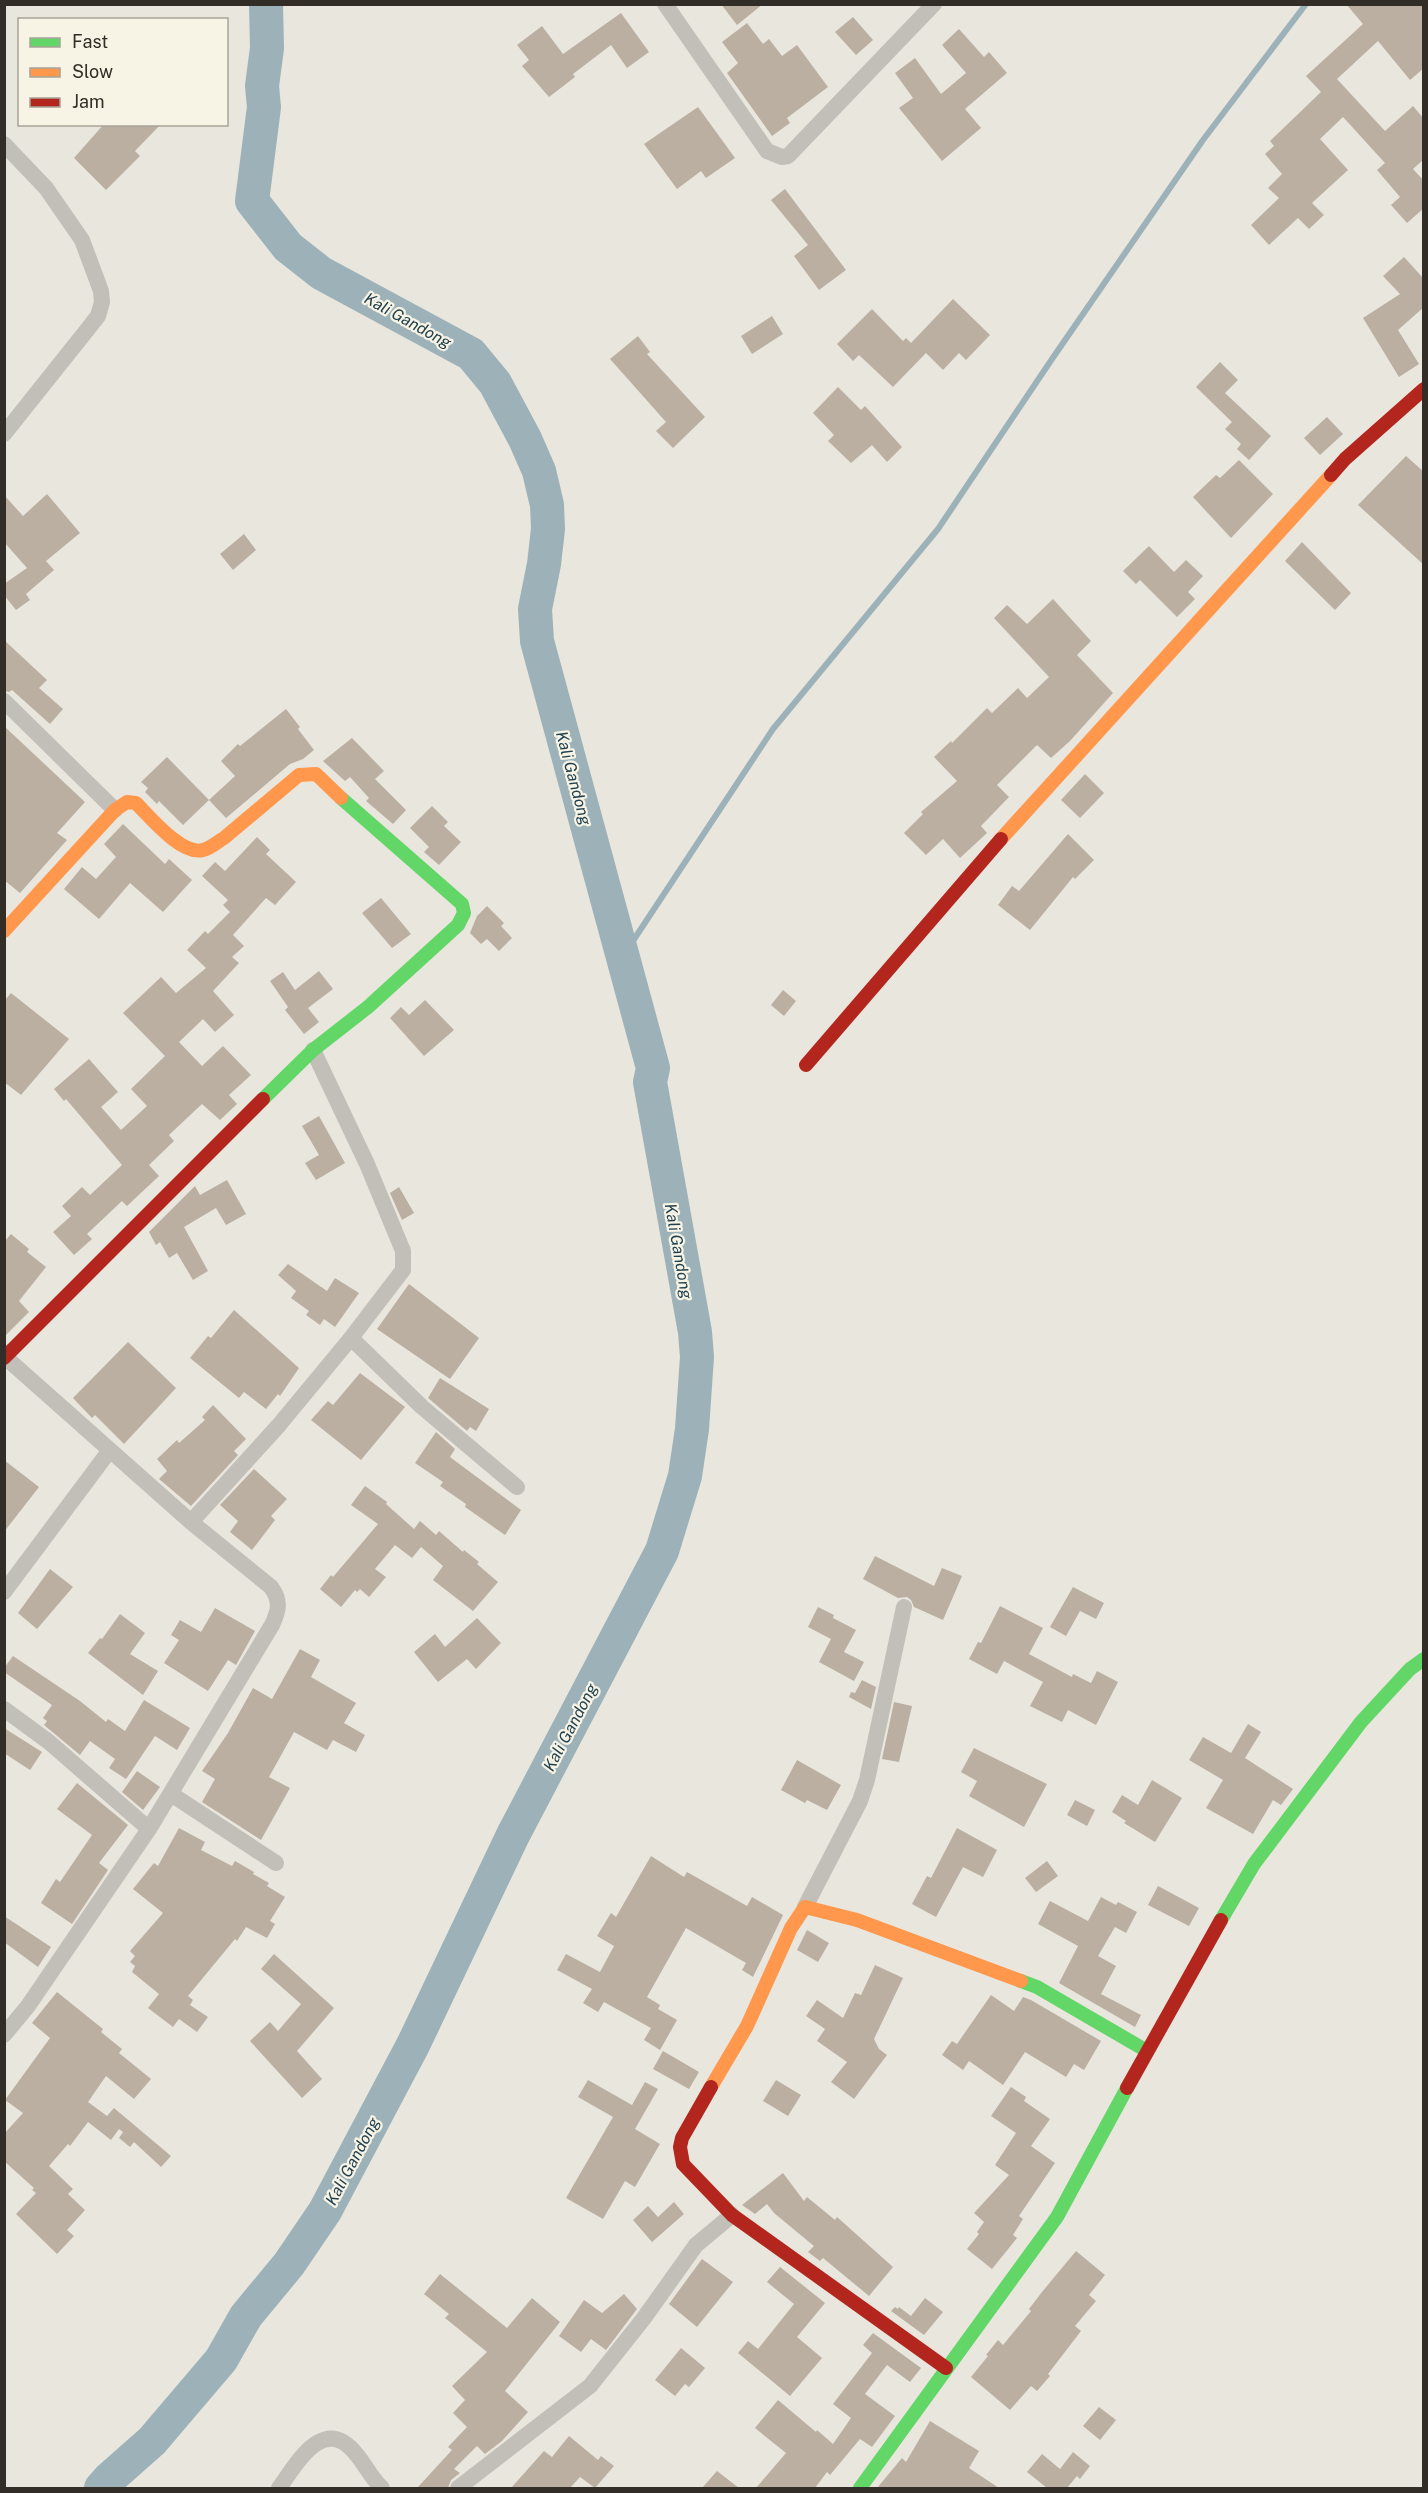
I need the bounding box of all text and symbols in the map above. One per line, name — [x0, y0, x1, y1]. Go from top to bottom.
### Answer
legend — [18, 18, 228, 126]
text: Fast — [72, 31, 108, 52]
text: Slow — [72, 61, 113, 82]
text: Jam — [72, 91, 105, 112]
water label: Kali Gandong — [361, 289, 455, 352]
water label: Kali Gandong — [552, 729, 595, 828]
water label: Kali Gandong — [661, 1202, 696, 1301]
water label: Kali Gandong — [539, 1680, 602, 1774]
water label: Kali Gandong — [321, 2114, 384, 2208]

